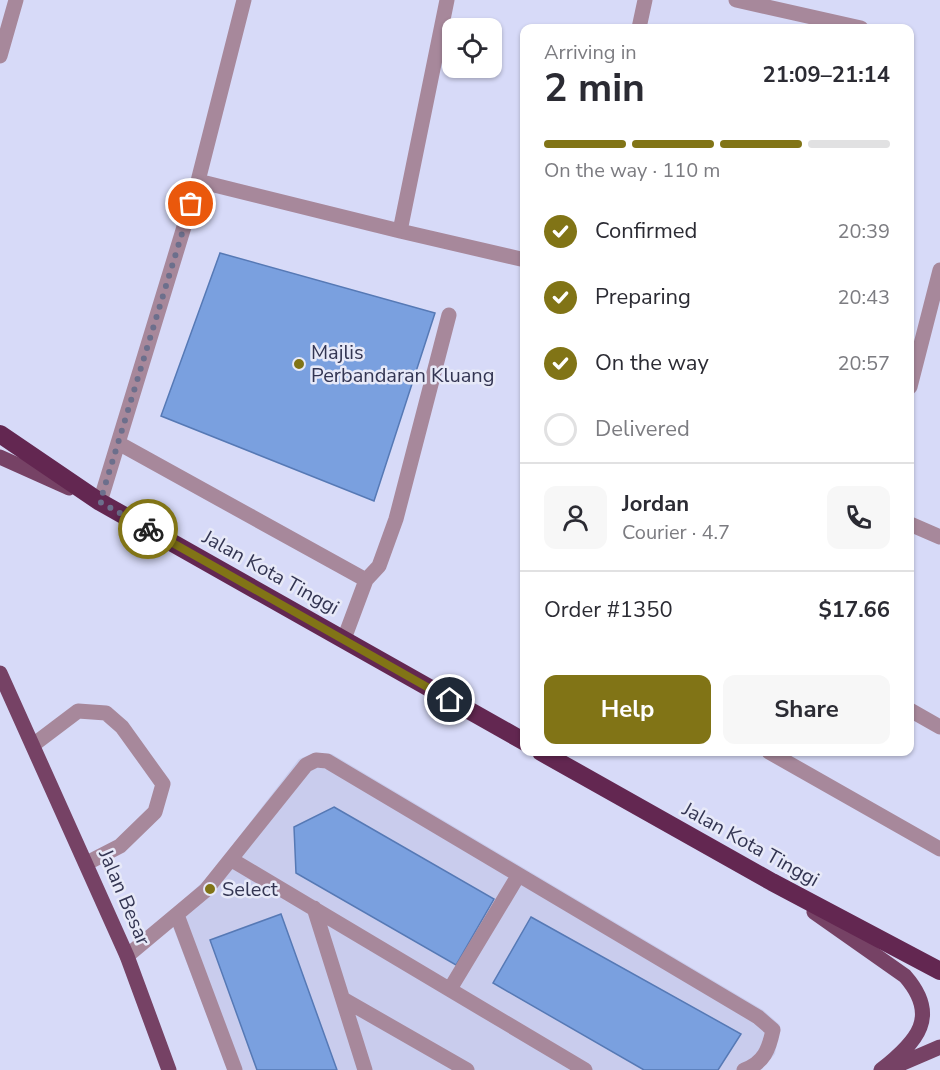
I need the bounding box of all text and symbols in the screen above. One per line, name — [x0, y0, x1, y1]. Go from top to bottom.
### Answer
map controls — [442, 18, 502, 78]
button: locate — [442, 18, 502, 78]
text: Arriving in — [544, 39, 637, 66]
text: 21:09–21:14 — [762, 60, 890, 90]
text: 2 min — [544, 62, 645, 115]
text: On the way · 110 m — [544, 157, 720, 184]
pin — [165, 178, 216, 229]
icon: bag — [174, 187, 207, 220]
icon: check — [544, 215, 577, 248]
text: Confirmed — [595, 216, 697, 246]
text: 20:39 — [837, 218, 890, 245]
icon: check — [544, 281, 577, 314]
text: Preparing — [595, 282, 691, 312]
text: 20:43 — [837, 284, 890, 311]
place label: Majlis Perbandaran Kluang — [311, 339, 494, 389]
icon: check — [544, 347, 577, 380]
text: On the way — [595, 348, 709, 378]
text: 20:57 — [837, 350, 890, 377]
marker: Majlis Perbandaran Kluang — [292, 357, 306, 371]
text: Delivered — [595, 414, 690, 444]
button: person — [544, 486, 607, 549]
button: phone — [827, 486, 890, 549]
text: Jordan — [622, 489, 689, 519]
courier — [118, 499, 178, 559]
icon: bike — [132, 513, 165, 546]
text: Courier · 4.7 — [622, 519, 730, 546]
street label: Jalan Kota Tinggi — [197, 523, 344, 621]
text: Order #1350 — [544, 595, 673, 625]
text: $17.66 — [819, 595, 890, 625]
pin — [424, 674, 475, 725]
button: Help — [544, 675, 711, 744]
button: Share — [723, 675, 890, 744]
icon: home — [433, 683, 466, 716]
street label: Jalan Kota Tinggi — [677, 795, 824, 893]
street label: Jalan Besar — [92, 844, 157, 949]
place label: Select — [222, 876, 279, 903]
marker: Select — [203, 882, 217, 896]

